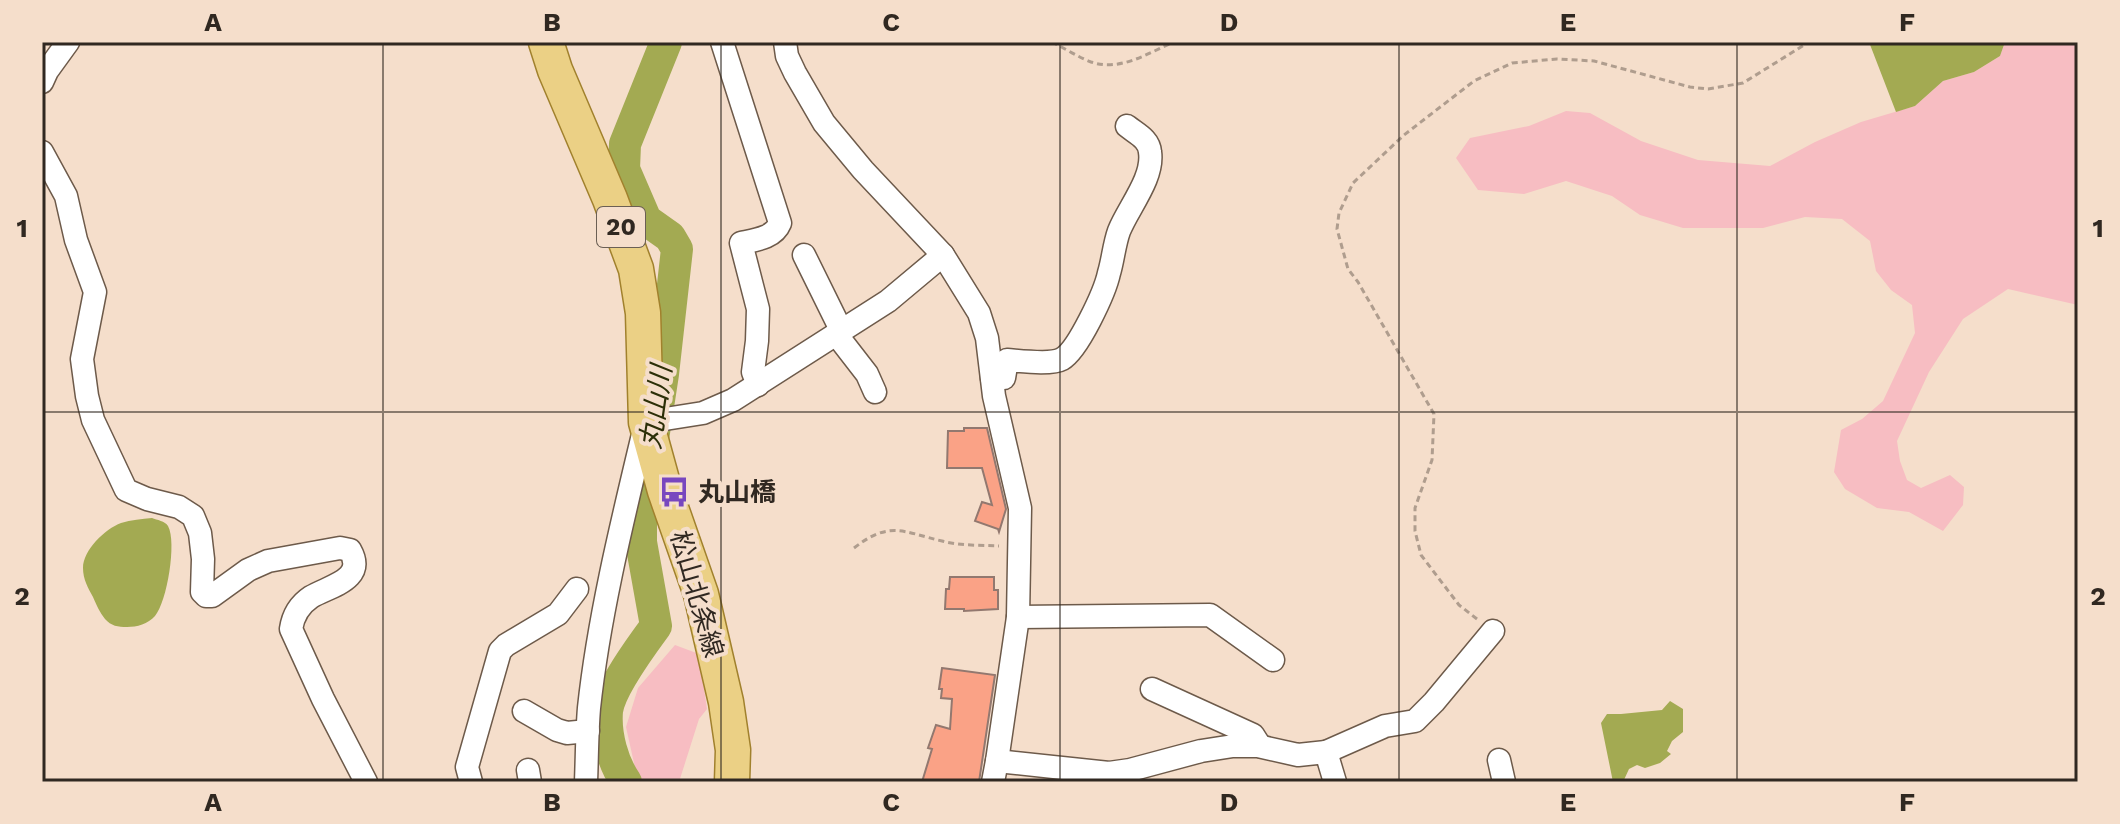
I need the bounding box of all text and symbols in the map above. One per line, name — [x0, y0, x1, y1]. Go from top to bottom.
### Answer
text: A — [204, 7, 222, 37]
text: B — [543, 7, 561, 37]
text: C — [882, 7, 900, 37]
text: D — [1220, 7, 1238, 37]
text: E — [1560, 7, 1576, 37]
text: F — [1899, 7, 1915, 37]
road number: 20 — [597, 207, 645, 247]
text: 1 — [16, 213, 28, 243]
text: 1 — [2092, 213, 2104, 243]
water label: 丸山川 — [634, 360, 679, 451]
bus stop icon: 丸山橋 — [657, 475, 691, 509]
place label: 丸山橋 — [698, 477, 776, 507]
street label: 松山北条線 — [665, 527, 729, 661]
text: 2 — [14, 581, 30, 611]
text: 2 — [2090, 581, 2106, 611]
text: A — [204, 787, 222, 817]
text: B — [543, 787, 561, 817]
text: C — [882, 787, 900, 817]
text: D — [1220, 787, 1238, 817]
text: E — [1560, 787, 1576, 817]
text: F — [1899, 787, 1915, 817]

